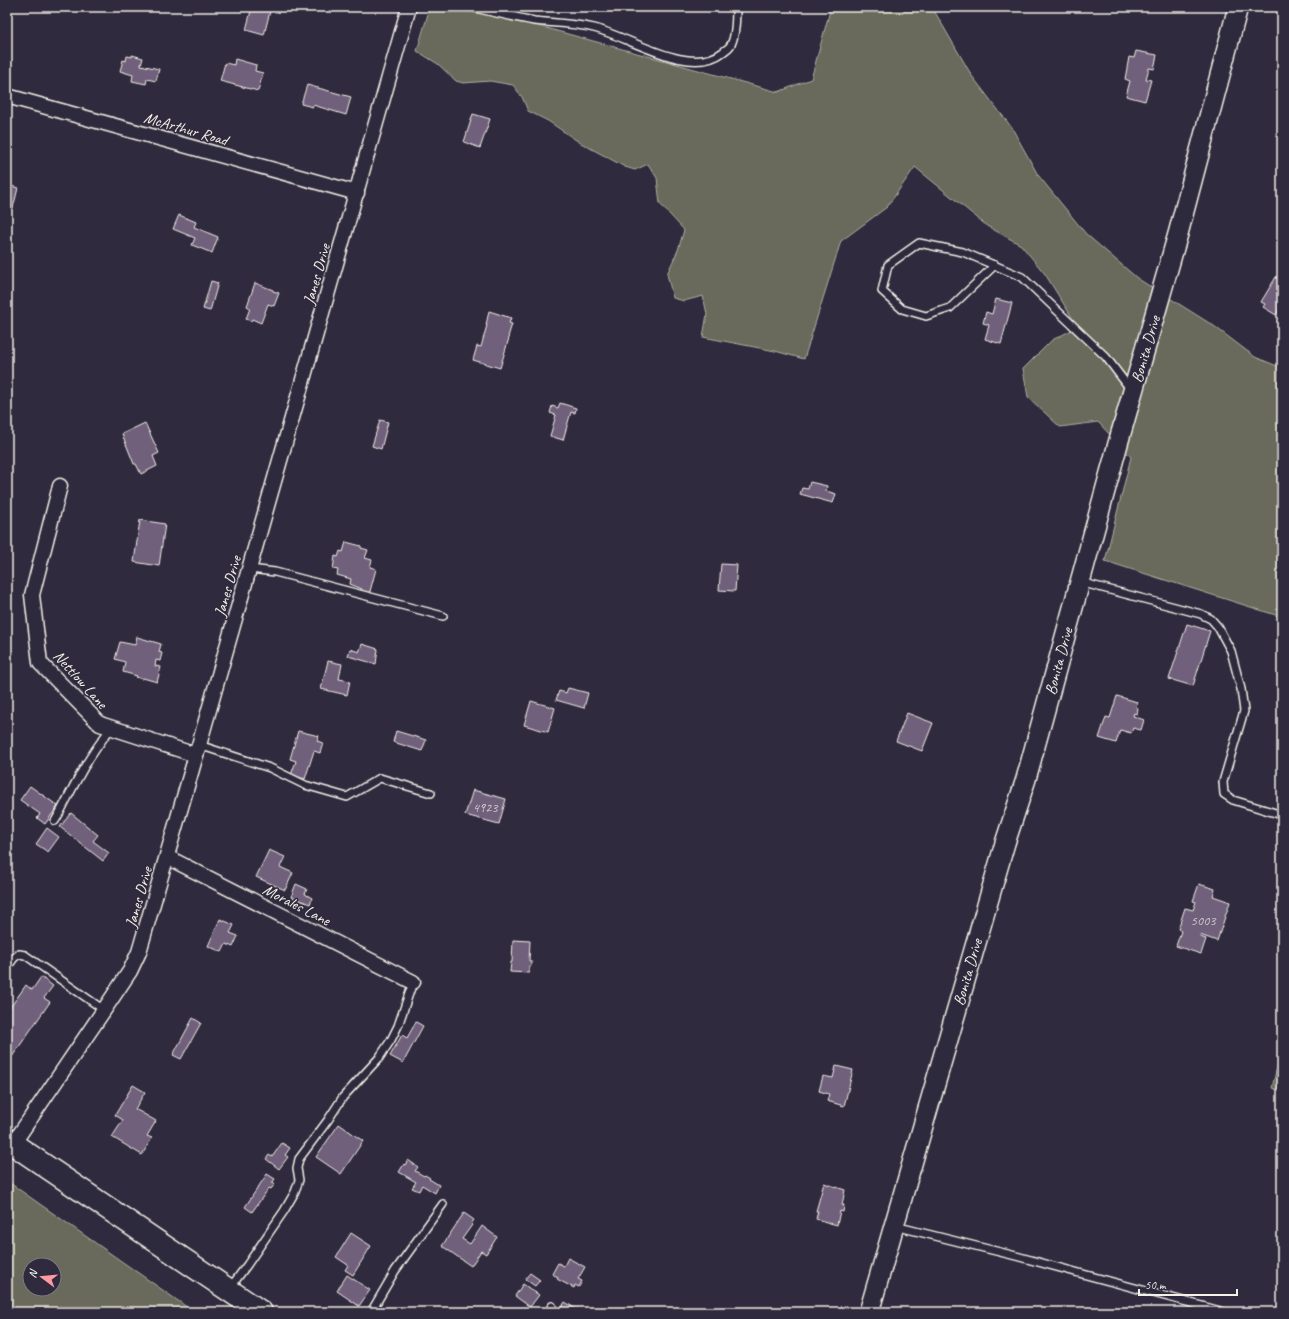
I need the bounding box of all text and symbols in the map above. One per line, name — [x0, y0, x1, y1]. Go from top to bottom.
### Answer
street label: McArthur Road — [142, 107, 233, 151]
street label: Janes Drive — [299, 240, 336, 308]
street label: Bonita Drive — [1127, 312, 1166, 385]
street label: Janes Drive — [210, 552, 247, 620]
street label: Bonita Drive — [1040, 624, 1078, 697]
street label: Nettlow Lane — [49, 646, 113, 714]
house number: 4923 — [472, 799, 499, 816]
street label: Janes Drive — [121, 863, 158, 931]
street label: Morales Lane — [260, 879, 335, 931]
house number: 5003 — [1190, 912, 1217, 929]
street label: Bonita Drive — [949, 935, 988, 1008]
north arrow — [22, 1257, 62, 1297]
text: N — [25, 1267, 41, 1279]
scale bar — [1139, 1271, 1237, 1297]
text: 50 m — [1145, 1277, 1167, 1293]

